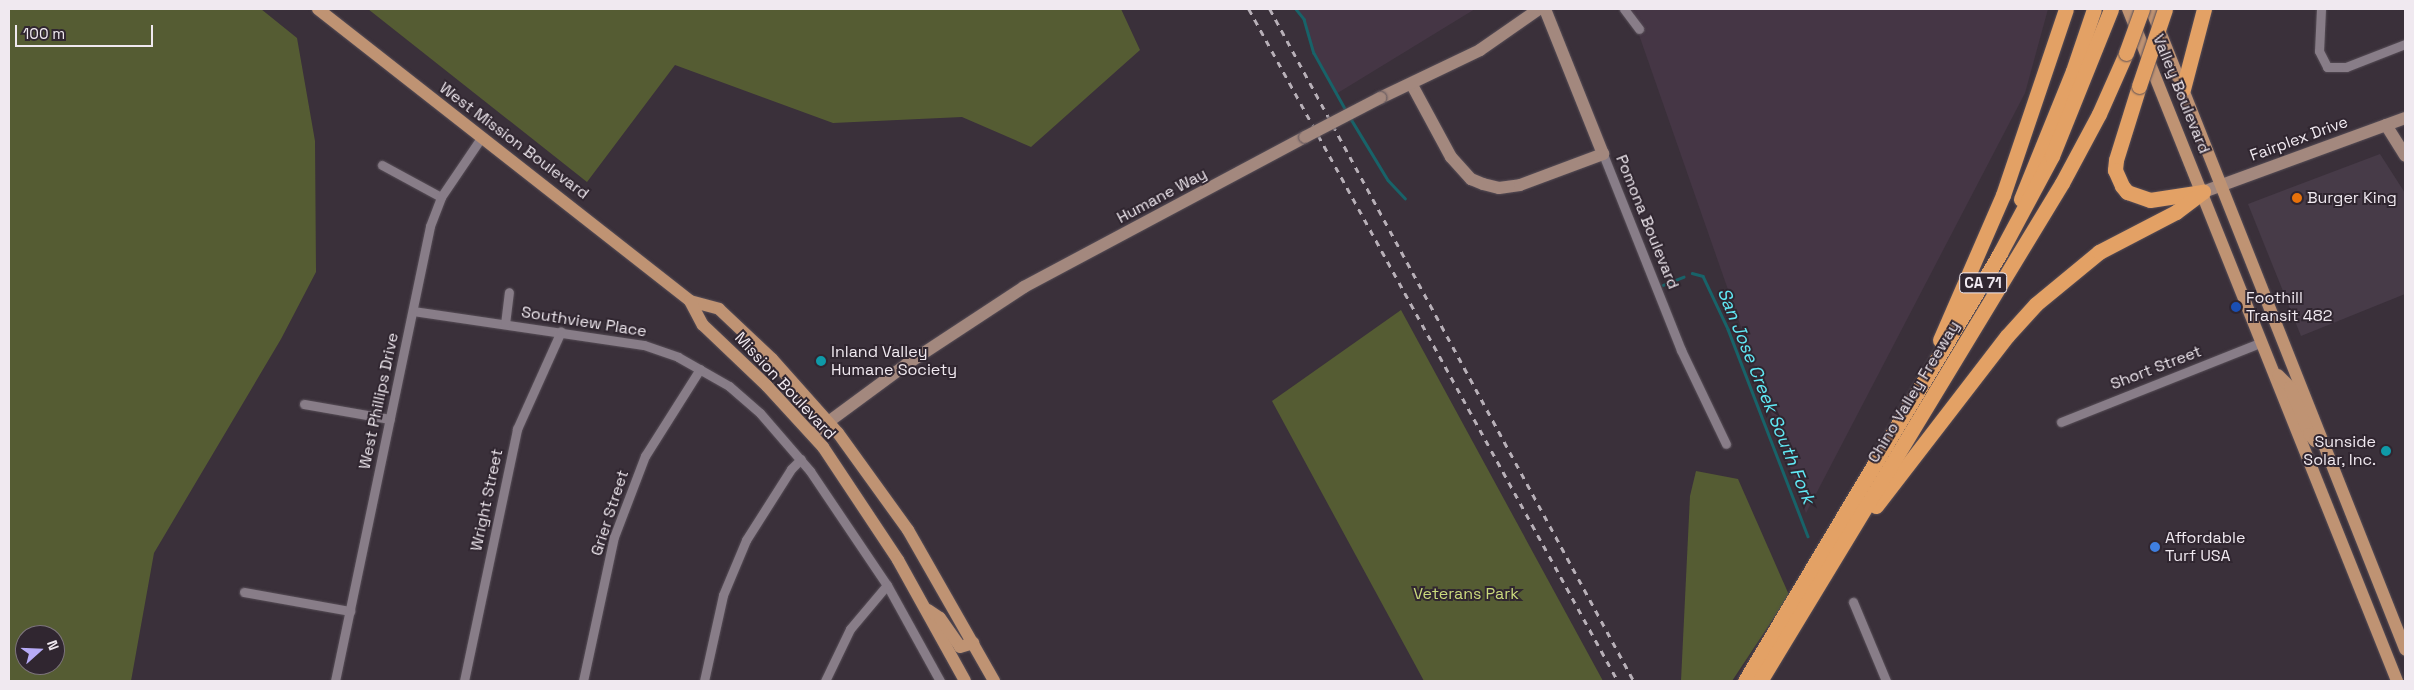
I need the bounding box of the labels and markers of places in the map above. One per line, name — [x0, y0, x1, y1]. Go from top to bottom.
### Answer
place label: Burger King — [2307, 188, 2397, 208]
marker: Burger King — [2291, 192, 2303, 204]
place label: Foothill Transit 482 — [2246, 288, 2332, 326]
marker: Foothill Transit 482 — [2230, 301, 2242, 313]
place label: Inland Valley Humane Society — [831, 342, 957, 380]
marker: Inland Valley Humane Society — [815, 355, 827, 367]
place label: Sunside Solar, Inc. — [2303, 432, 2376, 470]
marker: Sunside Solar, Inc. — [2380, 445, 2392, 457]
place label: Affordable Turf USA — [2165, 528, 2245, 566]
marker: Affordable Turf USA — [2149, 541, 2161, 553]

